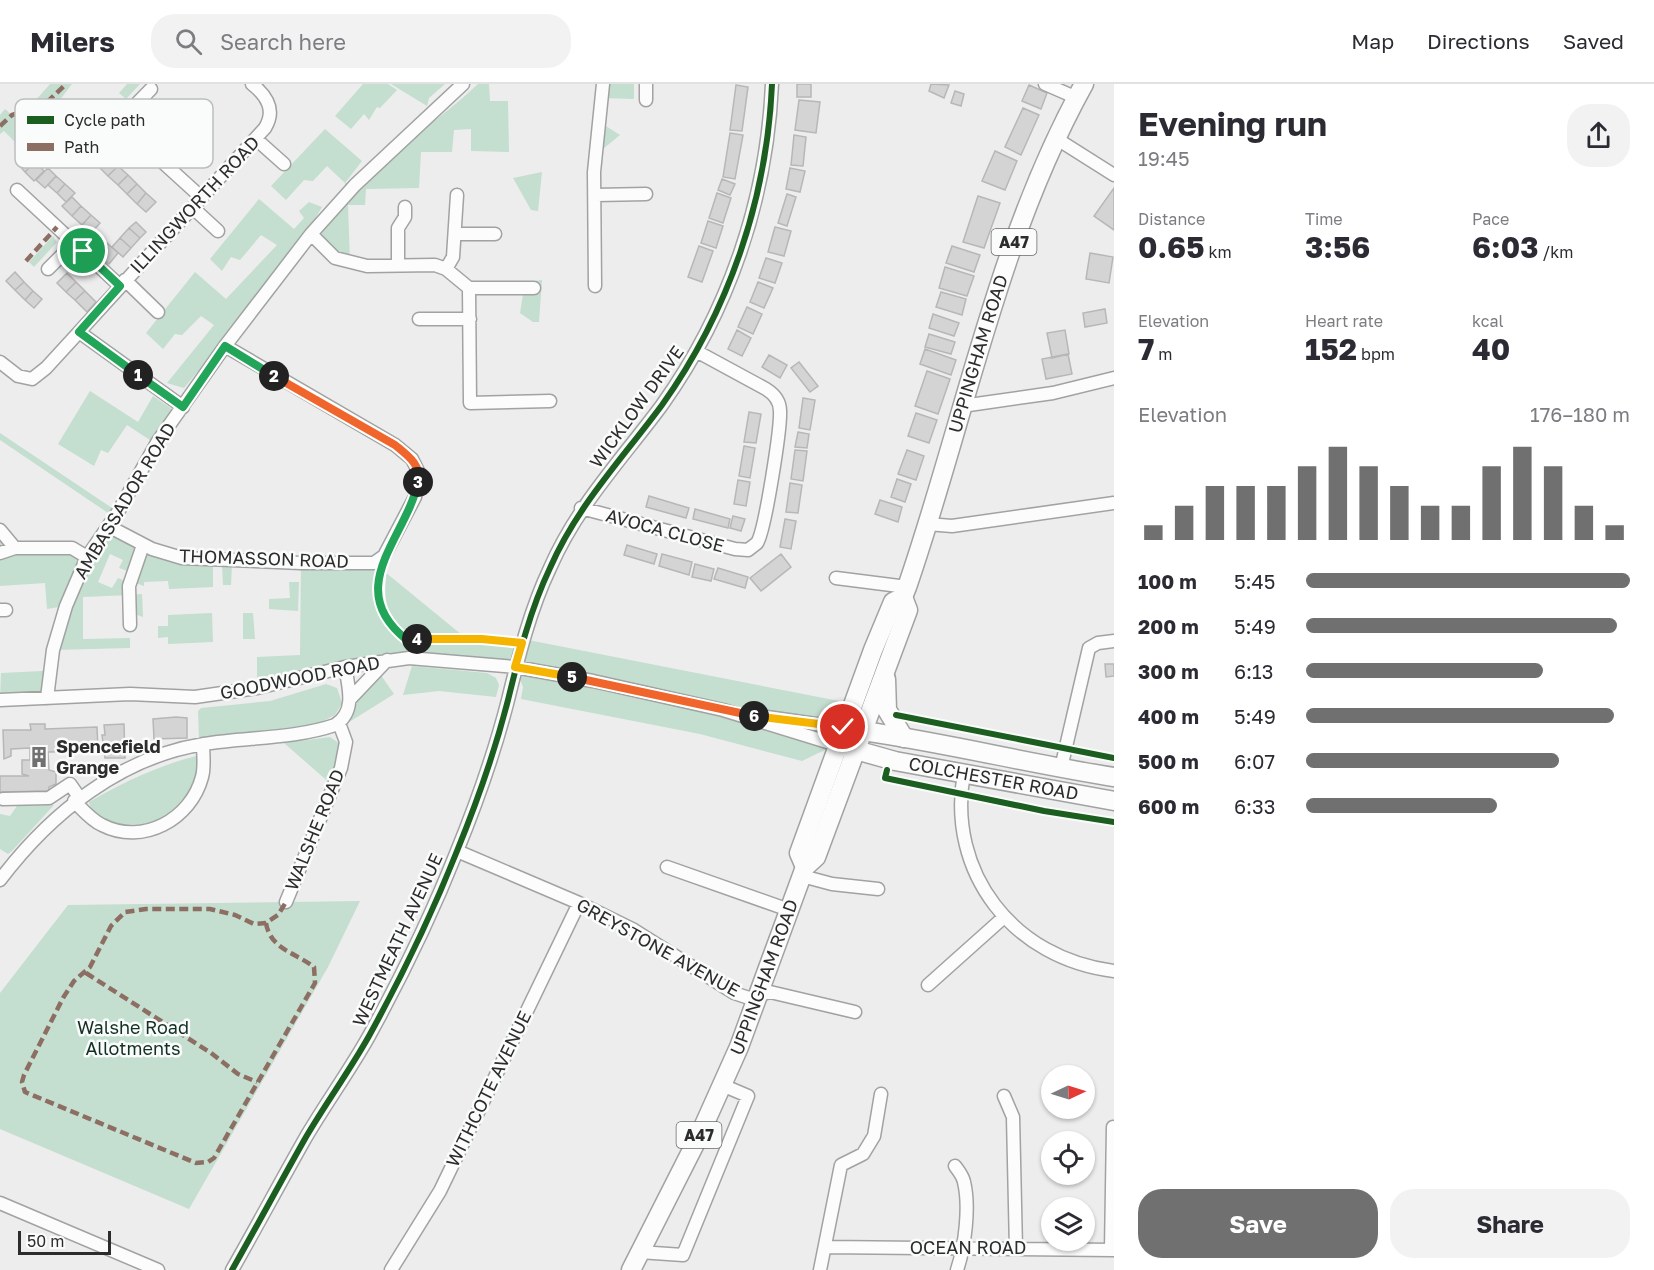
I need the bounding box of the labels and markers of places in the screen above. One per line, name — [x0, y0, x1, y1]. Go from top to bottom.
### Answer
pin — [57, 225, 108, 276]
pin: 1 — [123, 360, 153, 390]
pin: 2 — [259, 361, 289, 391]
pin: 3 — [403, 467, 433, 497]
pin: 4 — [402, 624, 432, 654]
pin: 5 — [557, 662, 587, 692]
pin: 6 — [739, 701, 769, 731]
pin — [817, 701, 868, 752]
place label: Spencefield Grange — [56, 735, 161, 778]
building icon: Spencefield Grange — [27, 745, 51, 769]

